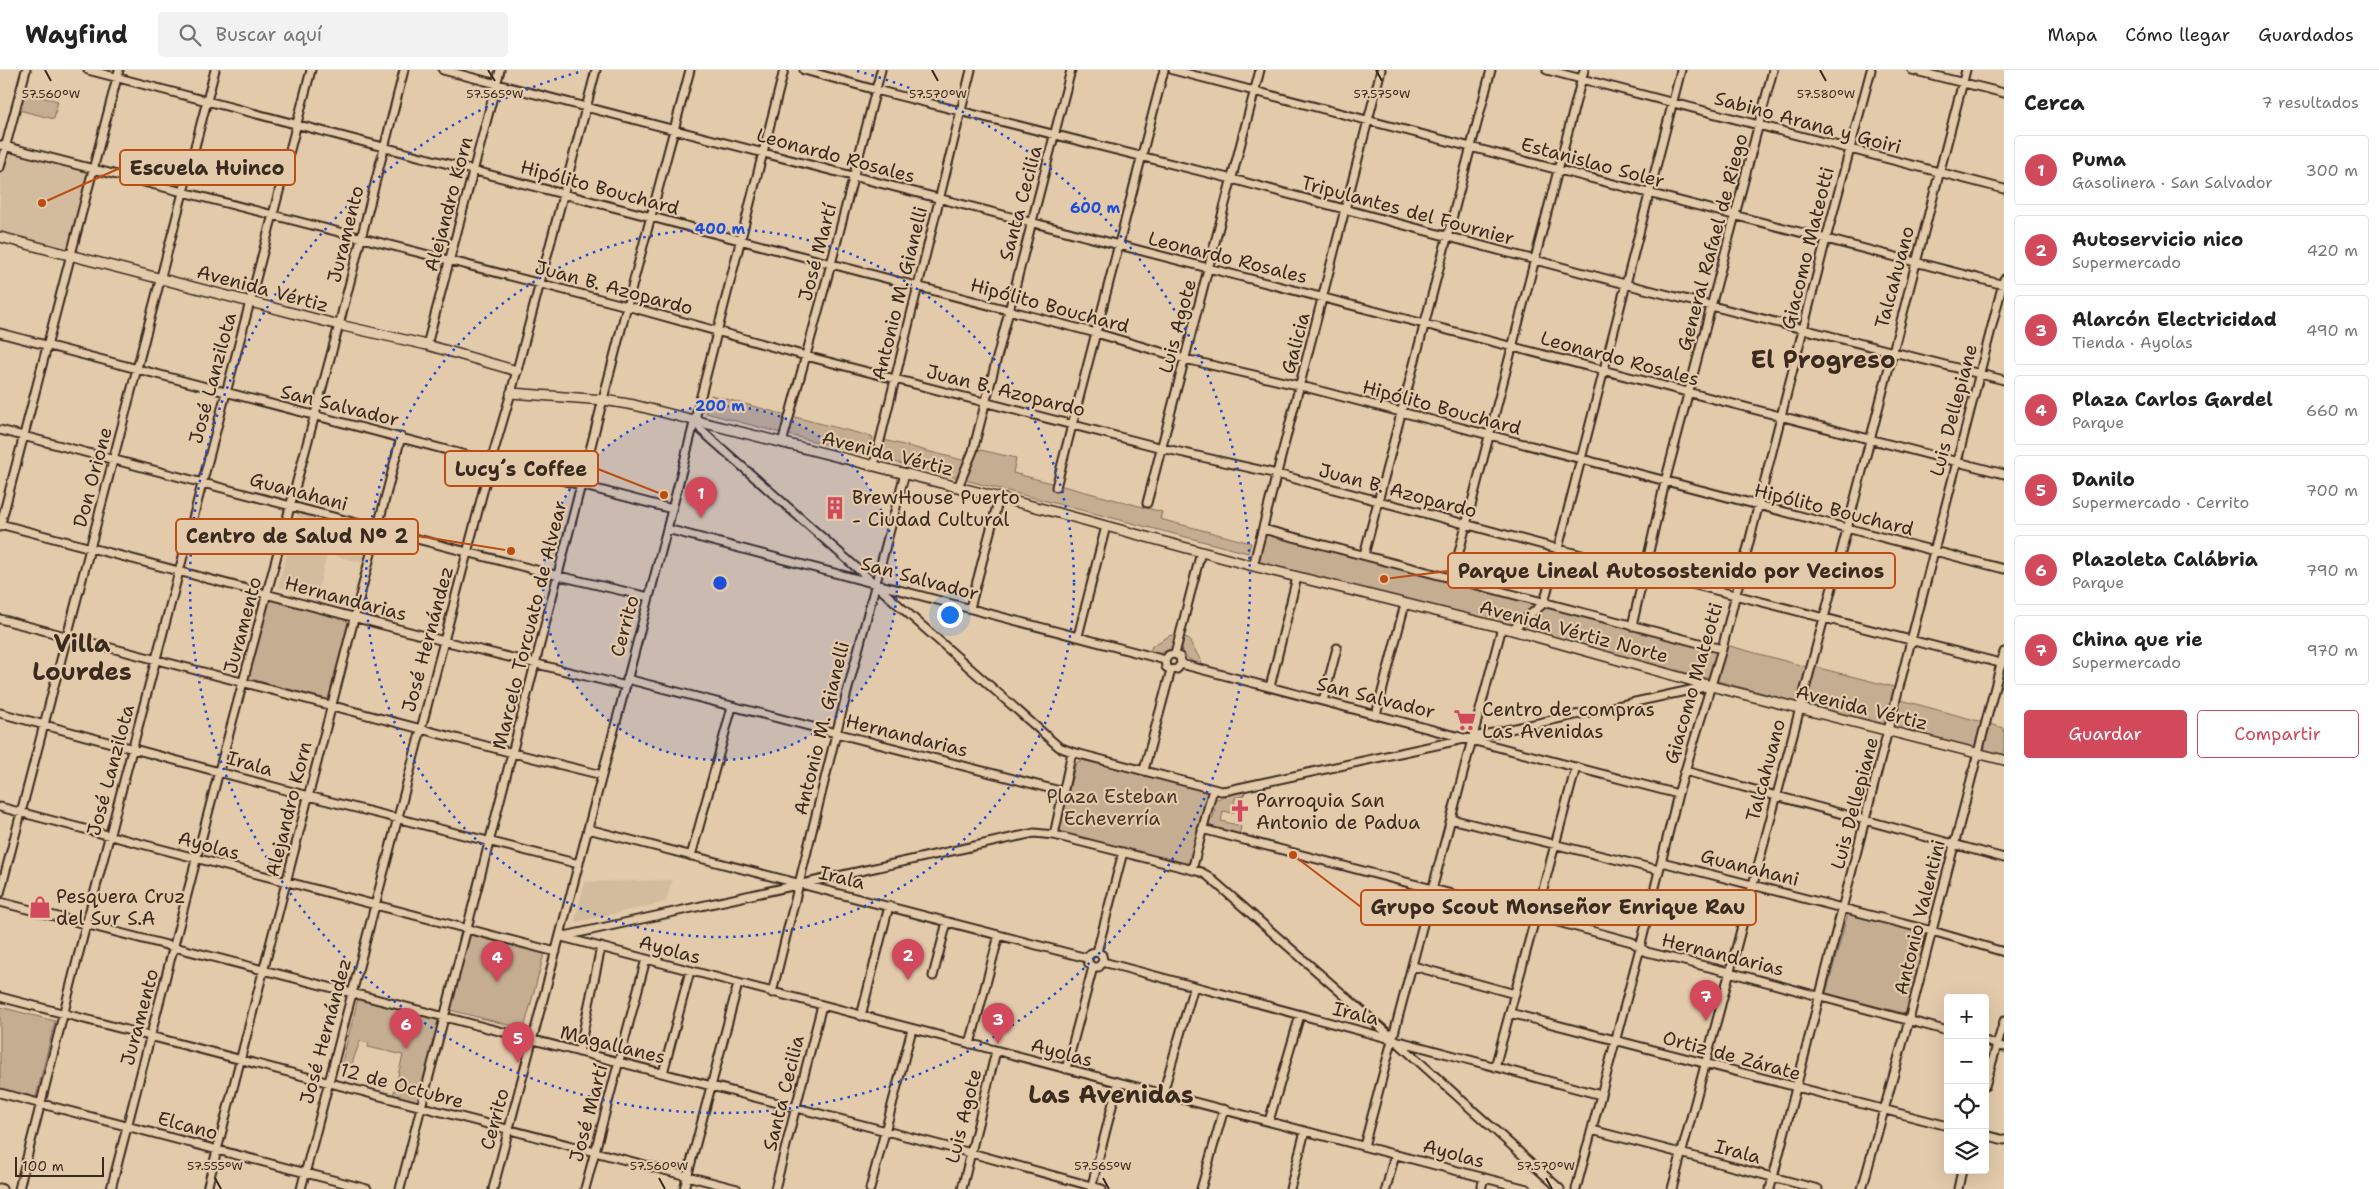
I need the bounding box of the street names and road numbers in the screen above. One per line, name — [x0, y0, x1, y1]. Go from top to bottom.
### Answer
street label: Sabino Arana y Goiri — [1712, 85, 1904, 159]
street label: Leonardo Rosales — [754, 122, 918, 189]
street label: Estanislao Soler — [1518, 131, 1667, 194]
street label: General Rafael de Riego — [1671, 131, 1754, 354]
street label: Alejandro Korn — [418, 134, 479, 274]
street label: Santa Cecilia — [993, 143, 1048, 264]
street label: Hipólito Bouchard — [518, 154, 682, 221]
street label: Giacomo Mateotti — [1775, 164, 1840, 332]
street label: Tripulantes del Fournier — [1299, 170, 1517, 251]
street label: Juramento — [321, 183, 370, 285]
street label: José Martí — [792, 200, 843, 304]
street label: Antonio M. Gianelli — [866, 204, 933, 383]
street label: Talcahuano — [1869, 223, 1920, 331]
street label: Leonardo Rosales — [1146, 226, 1310, 289]
street label: Juan B. Azopardo — [532, 254, 696, 321]
street label: Avenida Vértiz — [194, 259, 331, 318]
street label: Hipólito Bouchard — [968, 272, 1132, 339]
street label: Luis Agote — [1153, 276, 1202, 376]
street label: Galicia — [1275, 309, 1316, 377]
street label: José Lanzilota — [183, 310, 242, 446]
street label: Leonardo Rosales — [1538, 325, 1702, 392]
street label: Luis Dellepiane — [1924, 341, 1983, 479]
street label: Juan B. Azopardo — [924, 359, 1088, 422]
street label: Hipólito Bouchard — [1360, 374, 1524, 441]
street label: San Salvador — [278, 379, 402, 432]
street label: Don Orione — [67, 424, 118, 530]
street label: Avenida Vértiz — [819, 425, 957, 482]
street label: Juan B. Azopardo — [1316, 457, 1480, 524]
street label: Guanahani — [247, 466, 351, 517]
street label: Hipólito Bouchard — [1751, 478, 1916, 541]
street label: Marcelo Torcuato de Alvear — [486, 498, 573, 752]
street label: San Salvador — [858, 551, 982, 606]
street label: José Hernández — [396, 563, 459, 715]
street label: Hernandarias — [282, 570, 410, 627]
street label: Juramento — [218, 574, 267, 676]
street label: Cerrito — [604, 593, 645, 660]
street label: Avenida Vértiz Norte — [1477, 594, 1671, 669]
street label: Giacomo Mateotti — [1658, 600, 1728, 767]
street label: Antonio M. Gianelli — [788, 639, 855, 818]
street label: San Salvador — [1314, 671, 1438, 724]
street label: Avenida Vértiz — [1793, 679, 1931, 736]
street label: José Lanzilota — [81, 702, 140, 838]
street label: Hernandarias — [843, 708, 971, 763]
street label: Talcahuano — [1740, 716, 1791, 824]
street label: Luis Dellepiane — [1825, 734, 1884, 872]
street label: Alejandro Korn — [260, 739, 317, 879]
street label: Irala — [224, 745, 276, 782]
street label: Ayolas — [175, 825, 242, 866]
street label: Antonio Valentini — [1888, 837, 1951, 997]
street label: Guanahani — [1698, 843, 1802, 892]
street label: Irala — [816, 860, 868, 895]
street label: Hernandarias — [1659, 927, 1787, 982]
street label: Ayolas — [636, 929, 703, 970]
street label: José Hernández — [294, 955, 357, 1107]
street label: Juramento — [115, 966, 164, 1068]
street label: Irala — [1330, 996, 1382, 1031]
street label: Magallanes — [558, 1019, 668, 1070]
street label: Ortiz de Zárate — [1660, 1025, 1804, 1086]
street label: Ayolas — [1028, 1032, 1095, 1073]
street label: Santa Cecilia — [757, 1033, 810, 1154]
street label: 12 de Octubre — [337, 1057, 466, 1114]
street label: José Martí — [563, 1061, 614, 1165]
street label: Luis Agote — [940, 1066, 987, 1166]
street label: Cerrito — [474, 1086, 515, 1153]
street label: Elcano — [155, 1105, 221, 1145]
street label: Ayolas — [1420, 1133, 1487, 1174]
street label: Irala — [1712, 1133, 1764, 1170]

